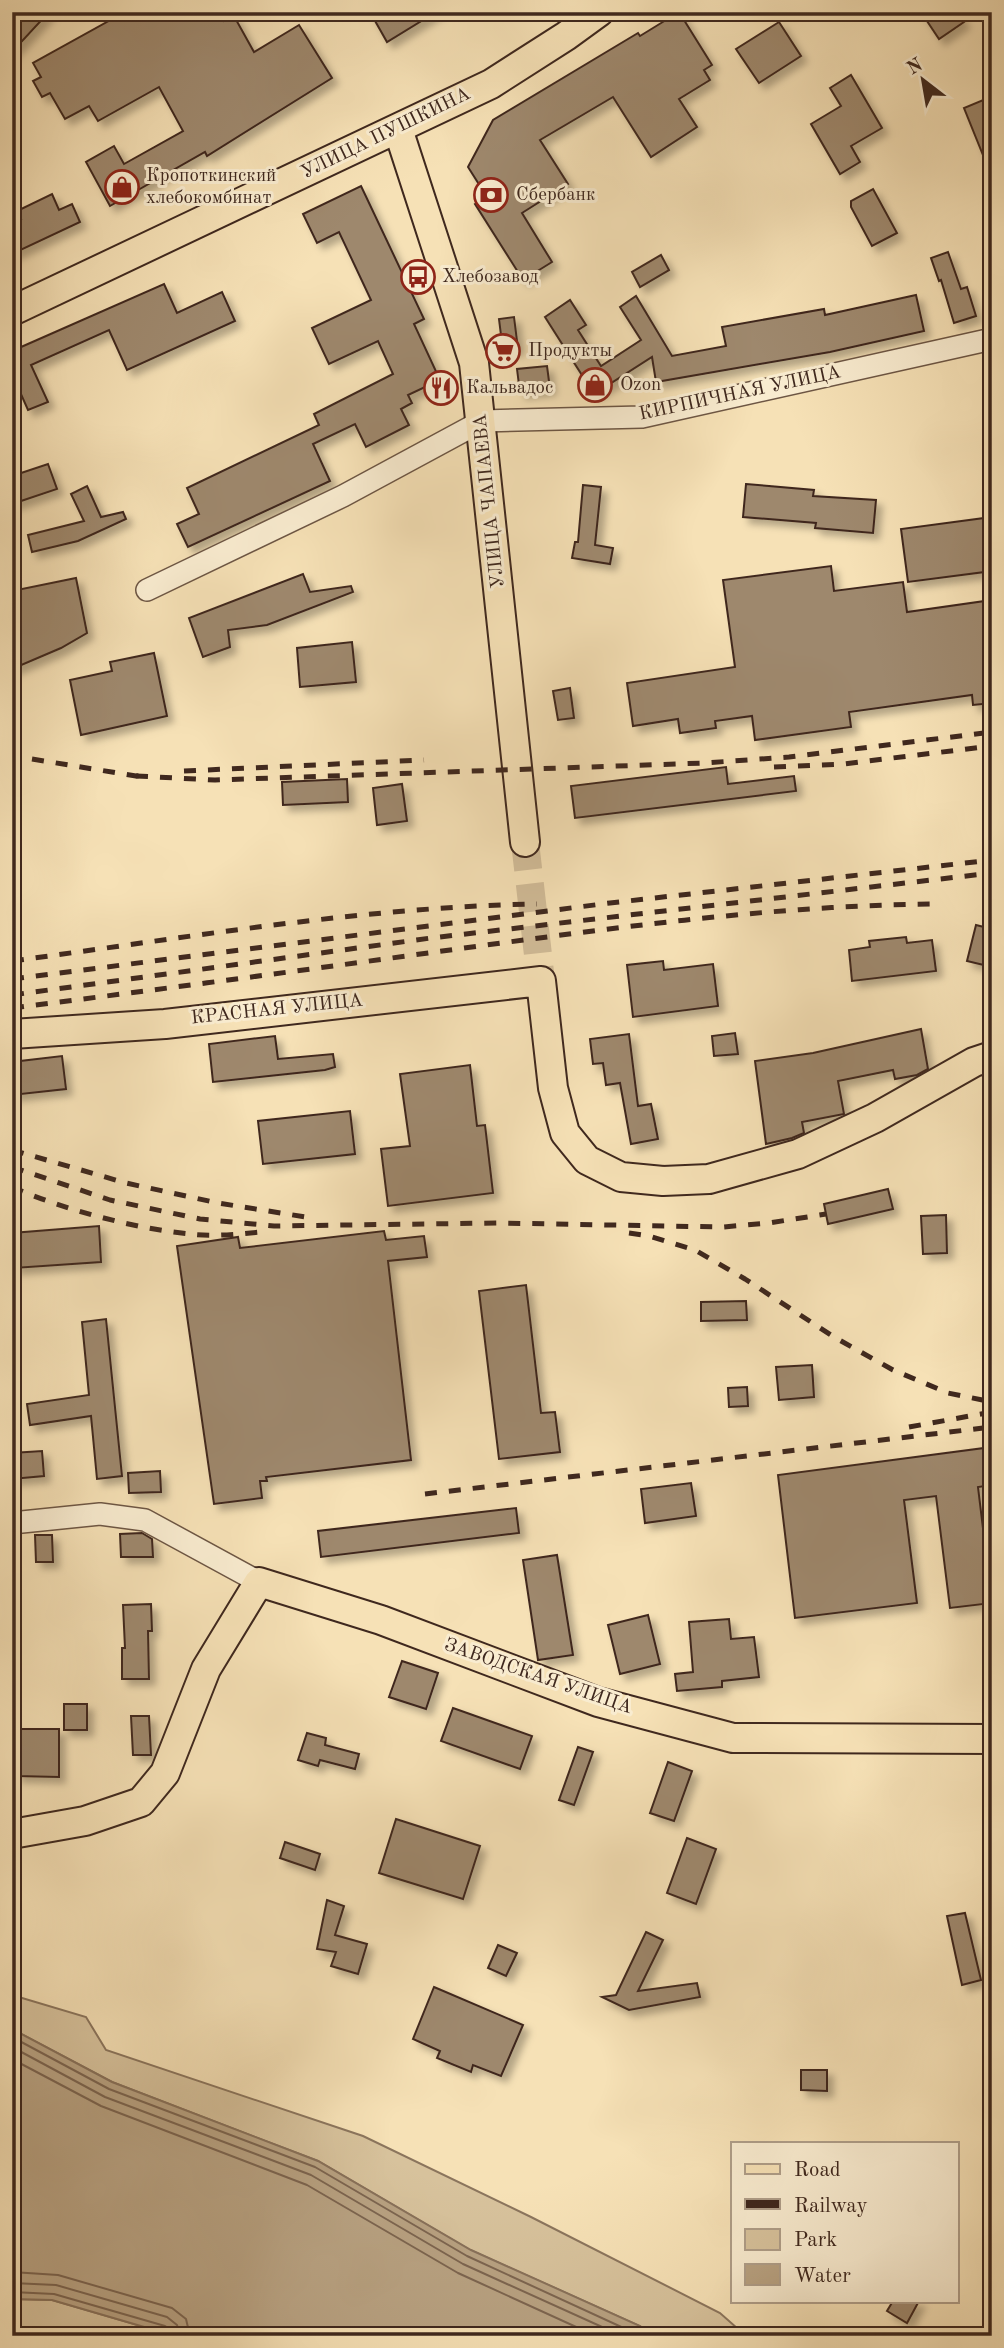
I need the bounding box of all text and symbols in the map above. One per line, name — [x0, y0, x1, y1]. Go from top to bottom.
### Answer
north arrow — [888, 46, 958, 116]
text: N — [904, 55, 927, 79]
street label: УЛИЦА ПУШКИНА — [298, 84, 474, 183]
place label: Кропоткинский хлебокомбинат — [146, 167, 276, 208]
shop icon: Кропоткинский хлебокомбинат — [103, 168, 141, 206]
bank icon: Сбербанк — [472, 176, 510, 214]
place label: Сбербанк — [516, 186, 596, 205]
bus stop icon: Хлебозавод — [399, 258, 437, 296]
place label: Хлебозавод — [442, 268, 539, 287]
supermarket icon: Продукты — [484, 332, 522, 370]
place label: Продукты — [528, 342, 612, 361]
street label: КИРПИЧНАЯ УЛИЦА — [637, 363, 843, 425]
shop icon: Ozon — [576, 366, 614, 404]
restaurant icon: Кальвадос — [422, 369, 460, 407]
place label: Ozon — [620, 376, 661, 395]
place label: Кальвадос — [466, 379, 553, 398]
street label: УЛИЦА ЧАПАЕВА — [471, 412, 509, 589]
street label: КРАСНАЯ УЛИЦА — [190, 991, 364, 1028]
street label: ЗАВОДСКАЯ УЛИЦА — [442, 1636, 635, 1718]
legend — [731, 2142, 958, 2302]
text: Road — [794, 2160, 841, 2181]
text: Railway — [794, 2196, 868, 2217]
text: Park — [794, 2230, 837, 2251]
text: Water — [794, 2266, 851, 2287]

